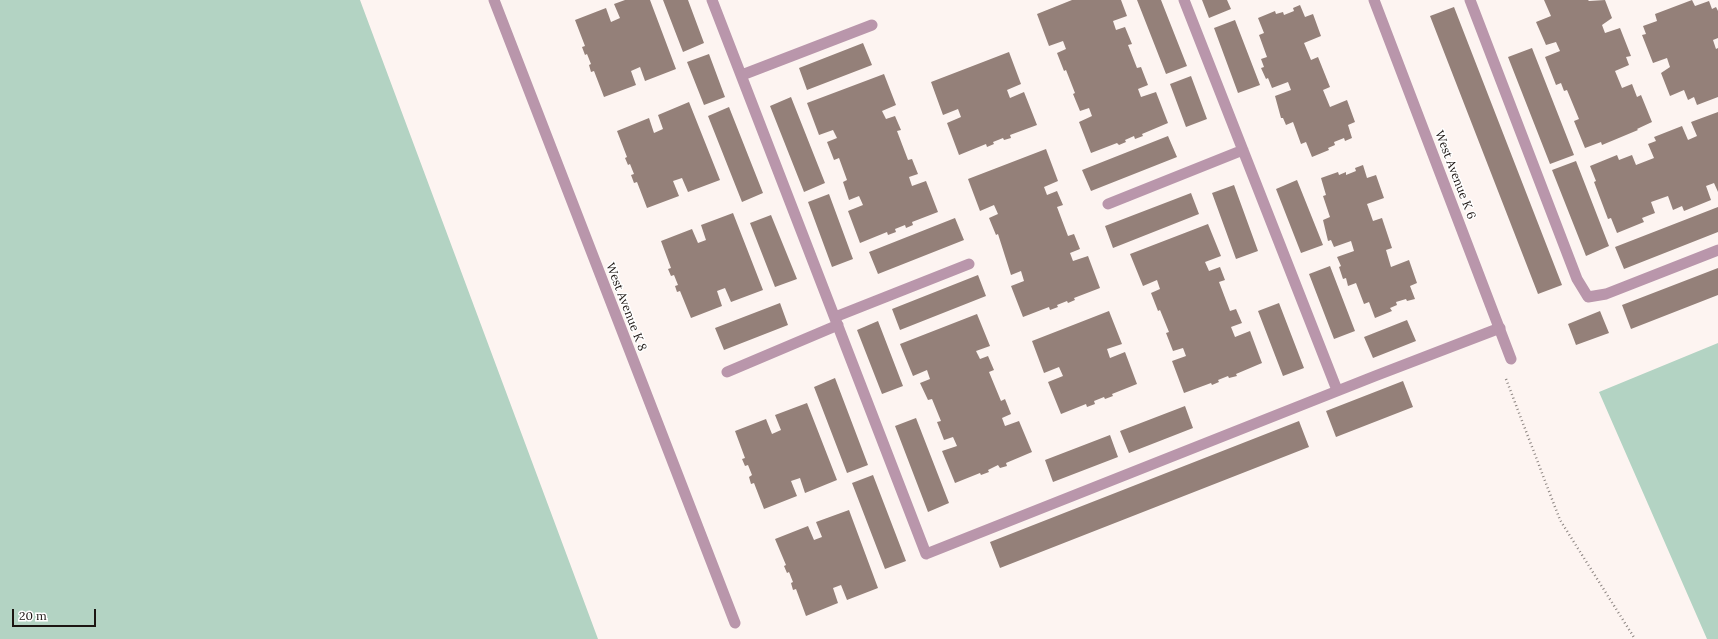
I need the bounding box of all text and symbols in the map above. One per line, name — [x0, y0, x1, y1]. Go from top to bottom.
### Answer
street label: West Avenue K 6 — [1432, 129, 1478, 221]
street label: West Avenue K 8 — [603, 261, 649, 353]
scale bar — [14, 601, 98, 627]
text: 20 m — [19, 608, 47, 623]

